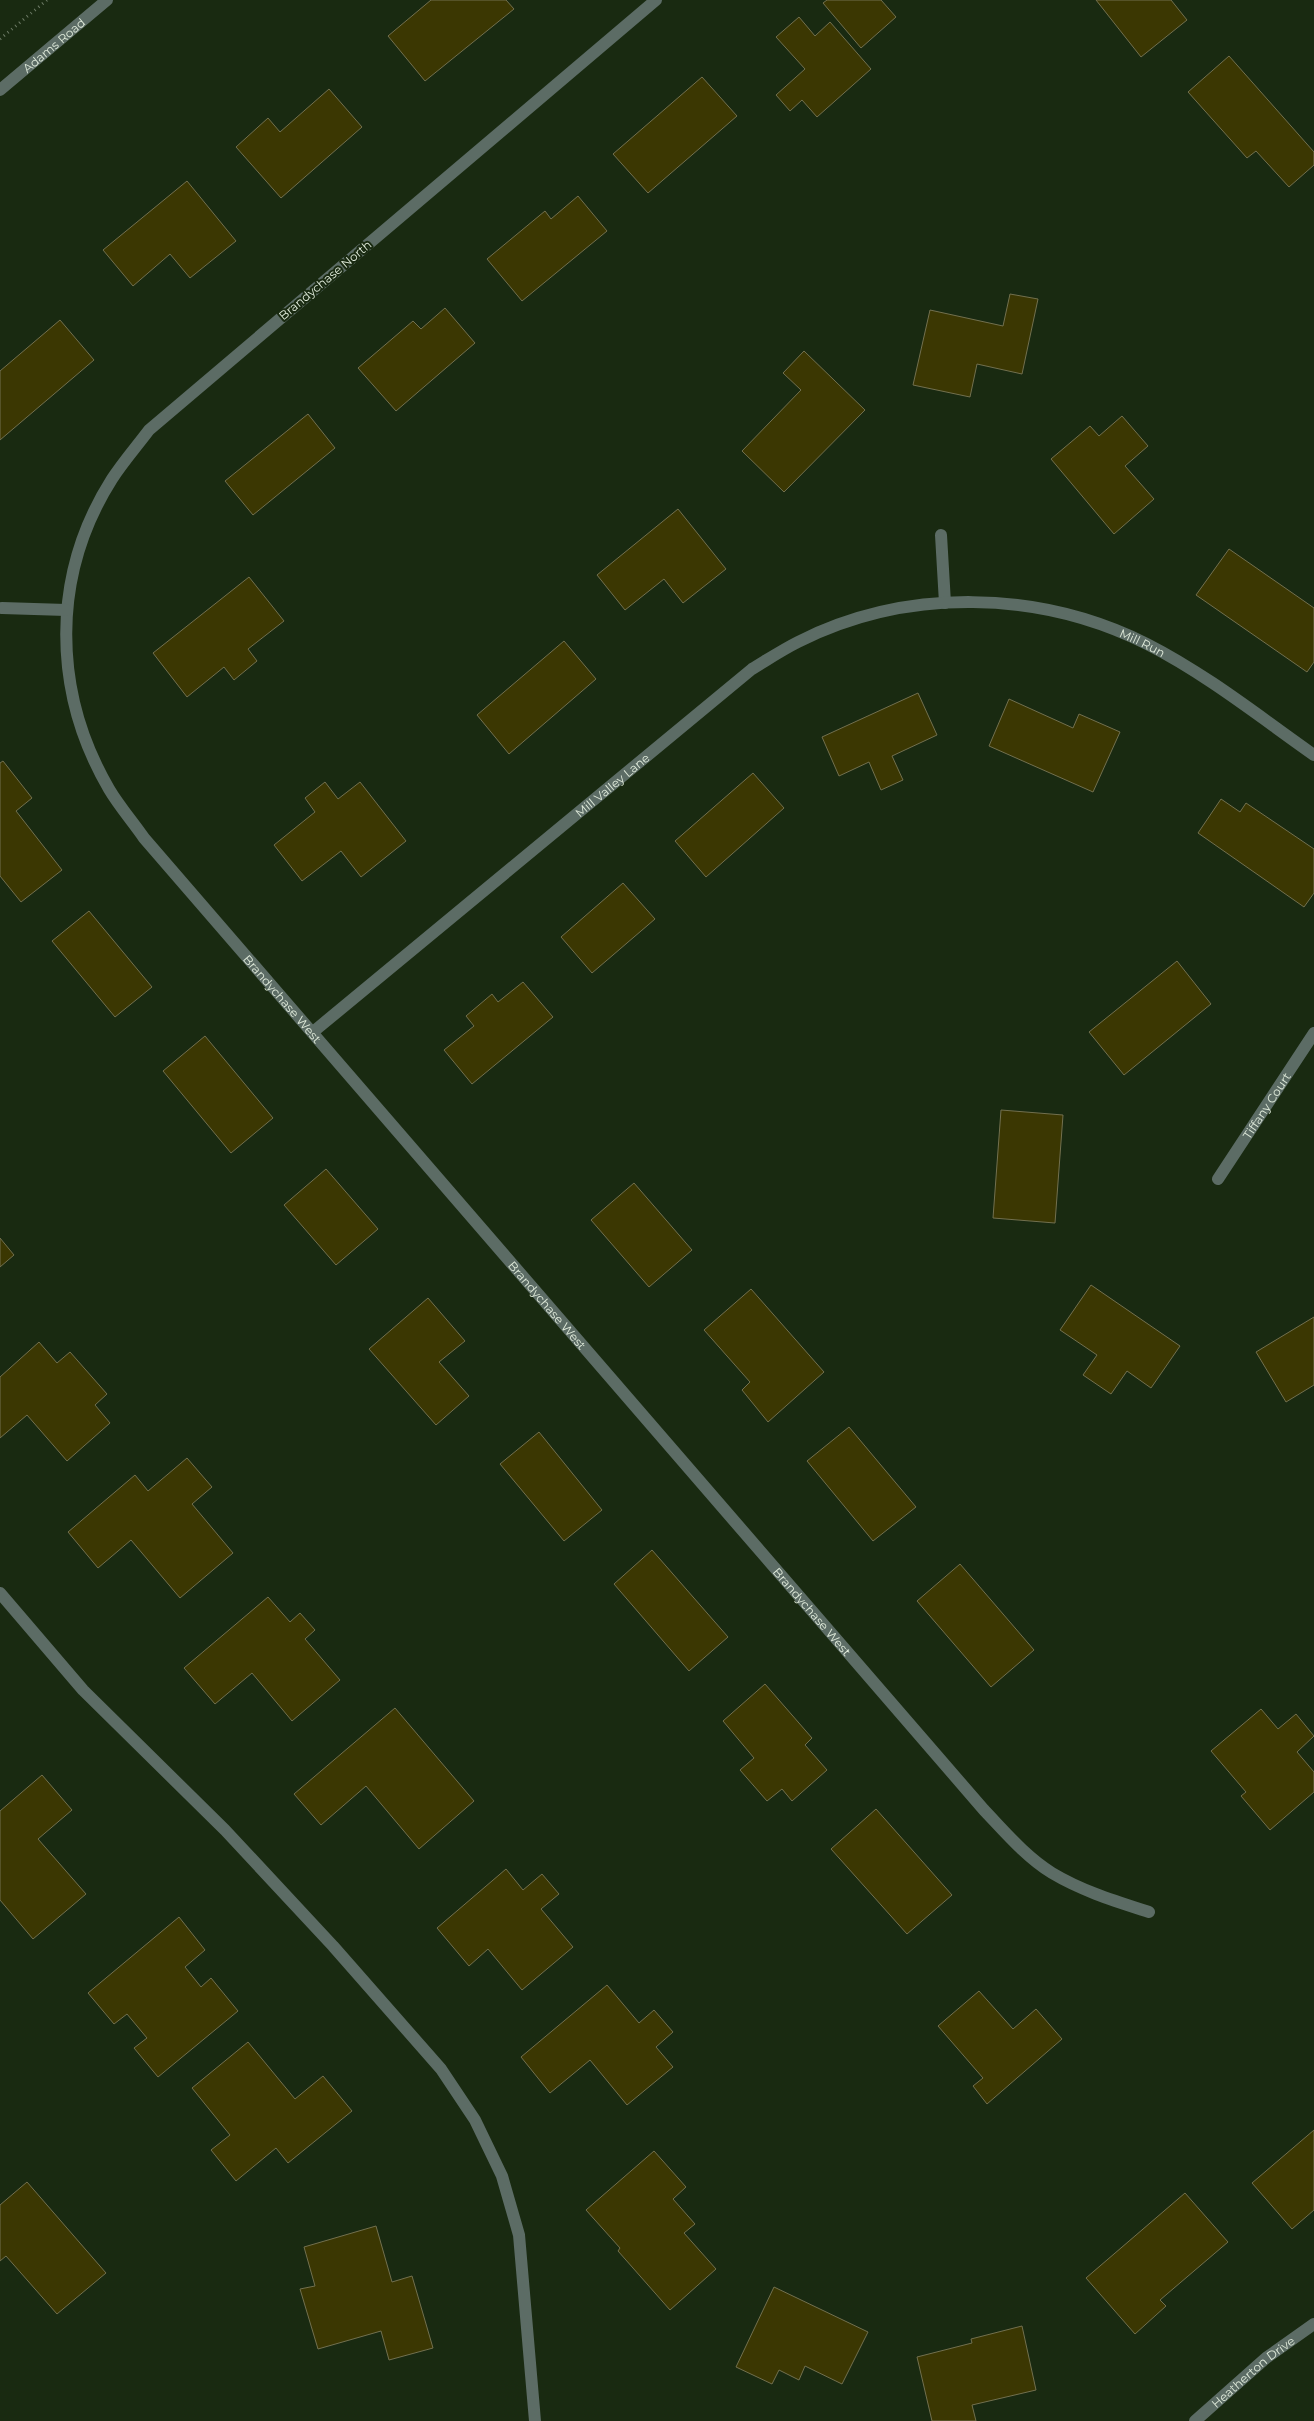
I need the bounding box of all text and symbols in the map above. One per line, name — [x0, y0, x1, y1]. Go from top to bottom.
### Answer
street label: Adams Road — [19, 14, 88, 75]
street label: Brandychase North — [276, 237, 374, 323]
street label: Mill Run — [1117, 625, 1168, 660]
street label: Mill Valley Lane — [572, 750, 652, 820]
street label: Brandychase West — [240, 951, 325, 1046]
street label: Tiffany Court — [1239, 1069, 1294, 1142]
street label: Brandychase West — [505, 1258, 590, 1352]
street label: Brandychase West — [770, 1564, 855, 1659]
street label: Heatherton Drive — [1208, 2333, 1297, 2411]

